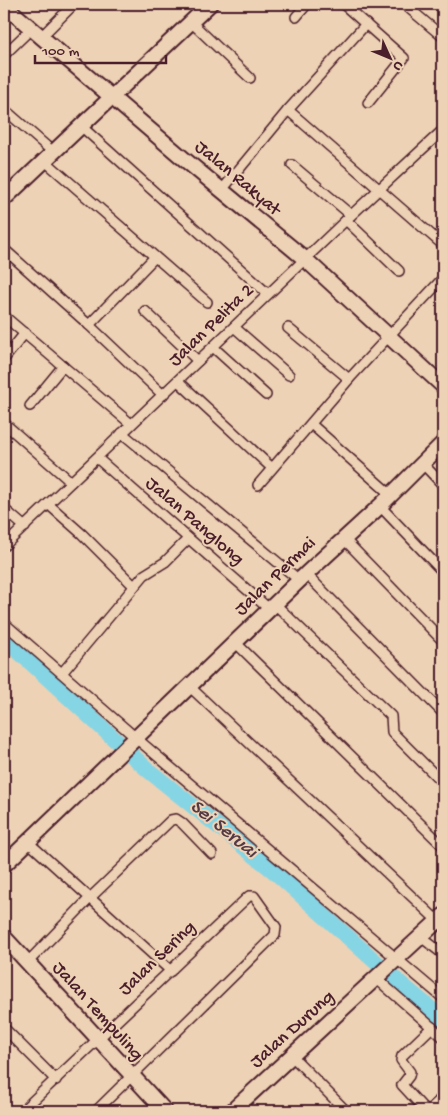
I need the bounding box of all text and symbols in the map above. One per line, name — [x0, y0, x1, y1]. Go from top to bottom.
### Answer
scale bar — [35, 32, 166, 64]
north arrow — [364, 32, 414, 82]
text: 100 m — [41, 43, 80, 61]
text: U — [389, 56, 406, 74]
street label: Jalan Rakyat — [189, 136, 287, 223]
street label: Jalan Pelita 2 — [165, 280, 259, 372]
street label: Jalan Panglong — [140, 473, 248, 571]
street label: Jalan Permai — [231, 533, 321, 621]
water label: Sei Seruai — [185, 796, 263, 866]
street label: Jalan Sering — [115, 917, 201, 1001]
street label: Jalan Tempuling — [46, 958, 148, 1067]
street label: Jalan Durung — [246, 986, 340, 1074]

